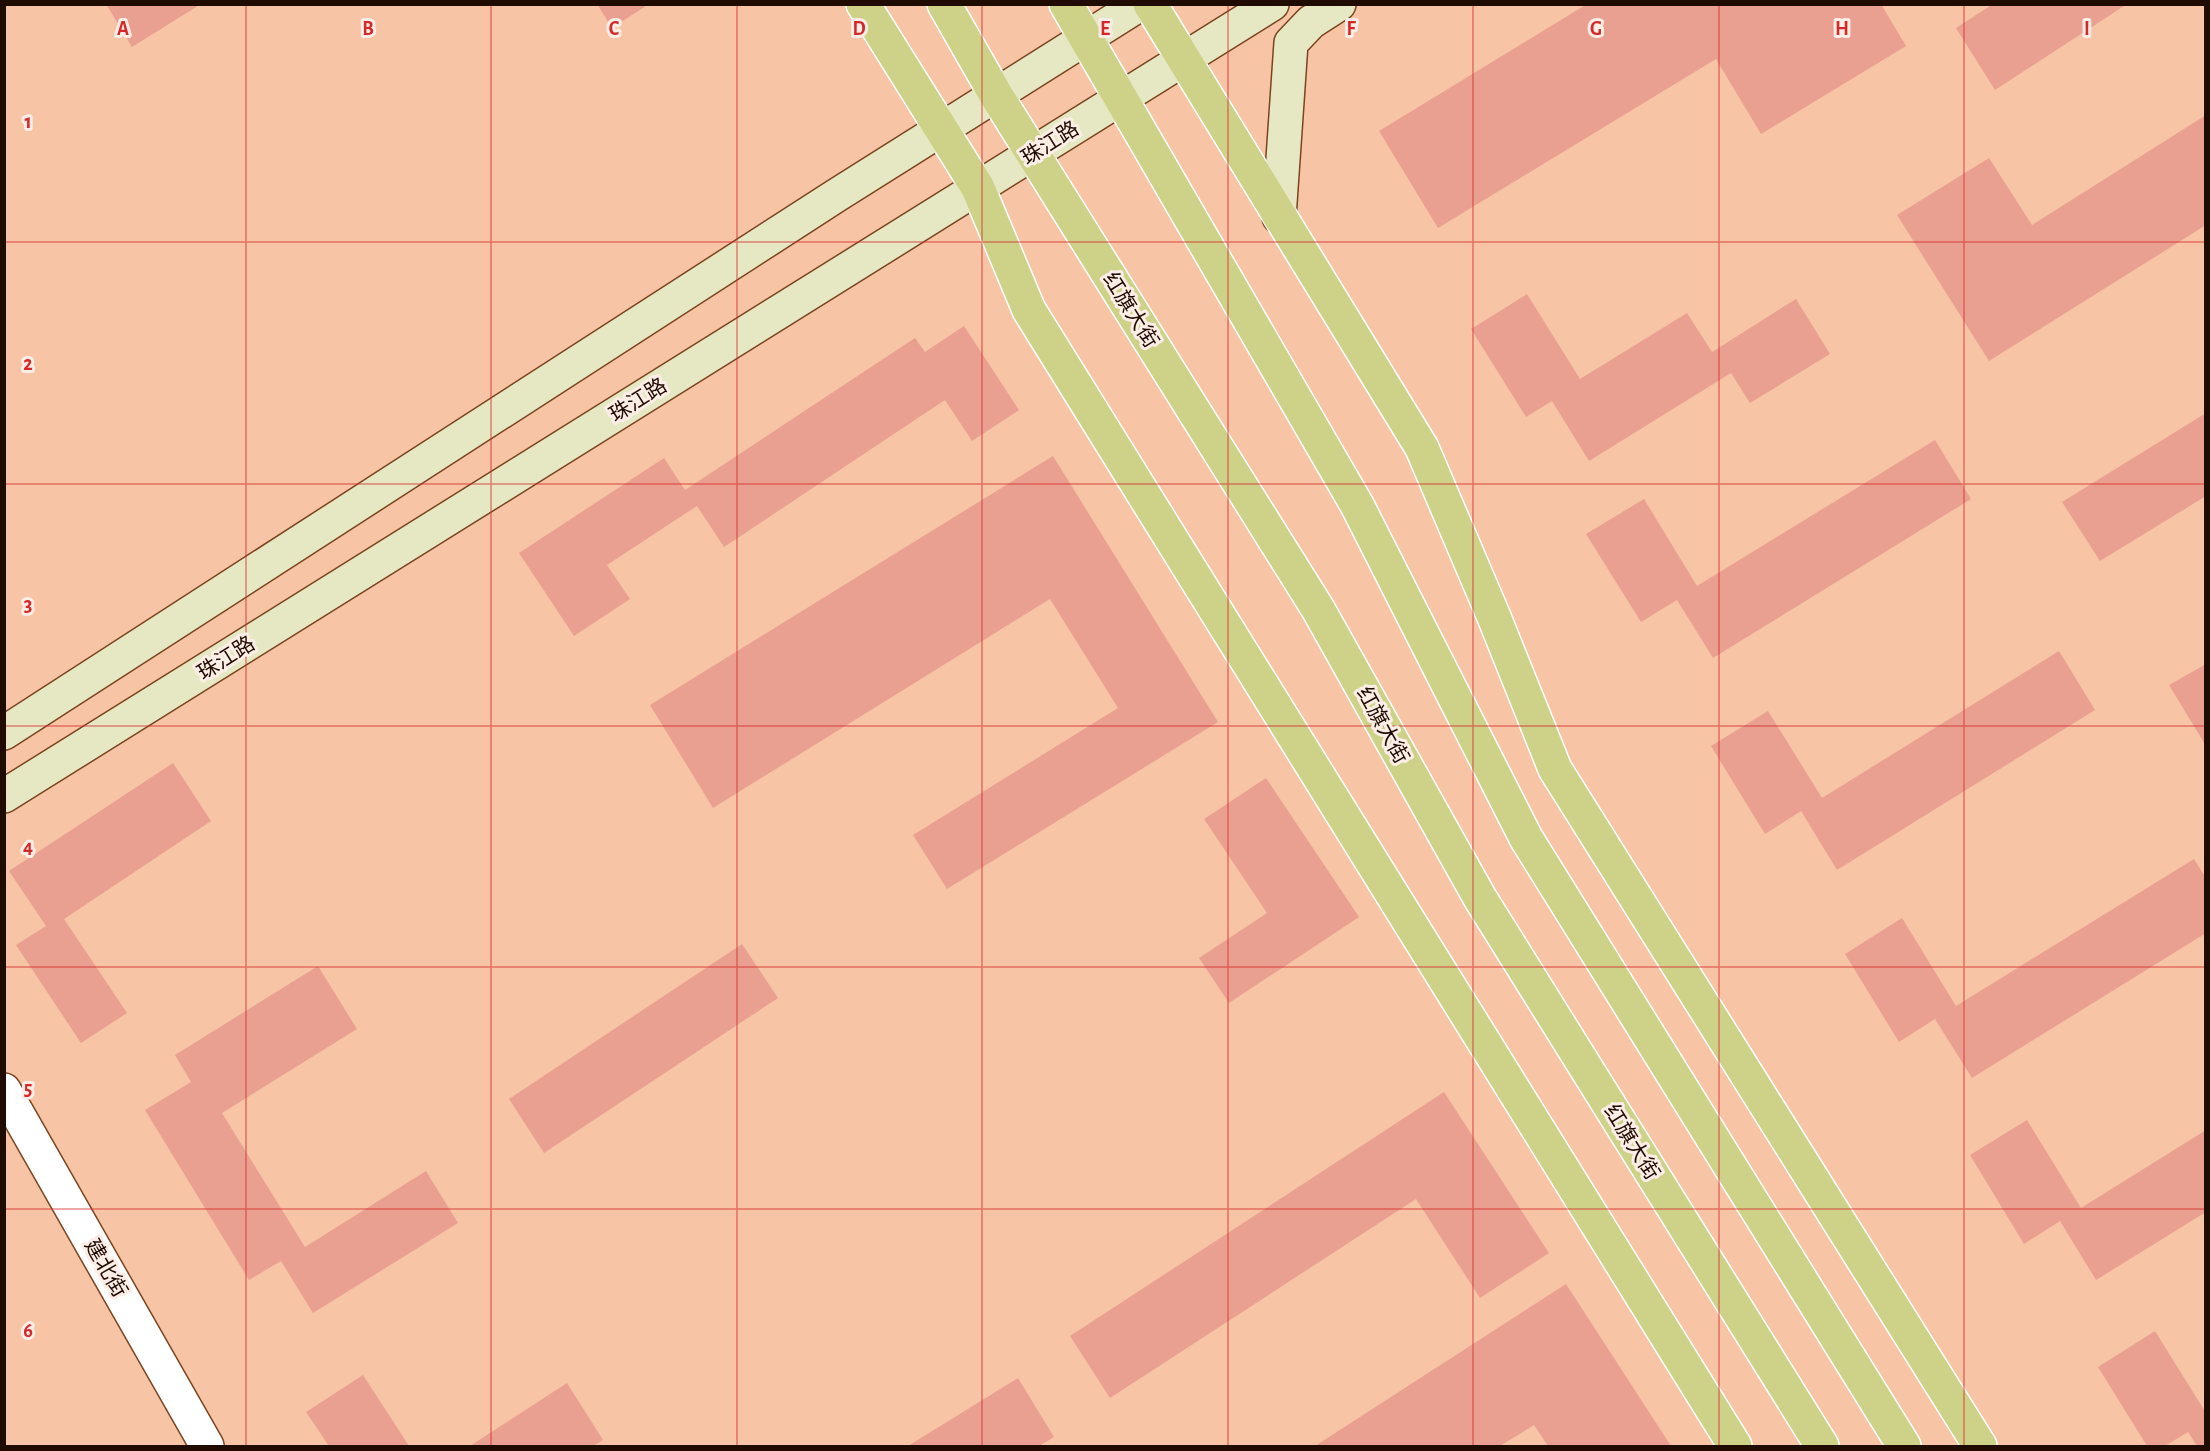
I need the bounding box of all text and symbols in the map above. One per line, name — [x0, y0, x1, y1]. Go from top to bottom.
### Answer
text: A — [117, 19, 129, 39]
text: B — [362, 19, 374, 39]
text: C — [609, 19, 620, 39]
text: D — [852, 19, 866, 39]
text: E — [1100, 19, 1110, 39]
text: F — [1346, 19, 1356, 39]
text: G — [1590, 19, 1602, 39]
text: H — [1835, 19, 1849, 39]
text: I — [2084, 19, 2090, 39]
text: 1 — [24, 112, 32, 132]
street label: 珠江路 — [1017, 117, 1083, 169]
street label: 红旗大街 — [1099, 269, 1163, 351]
text: 2 — [23, 354, 33, 374]
street label: 珠江路 — [605, 374, 671, 426]
text: 3 — [24, 595, 32, 615]
street label: 珠江路 — [193, 632, 259, 684]
street label: 红旗大街 — [1353, 683, 1413, 767]
text: 4 — [23, 837, 33, 857]
text: 5 — [24, 1079, 32, 1099]
street label: 红旗大街 — [1600, 1101, 1664, 1183]
street label: 建北街 — [81, 1235, 131, 1301]
text: 6 — [23, 1321, 33, 1341]

